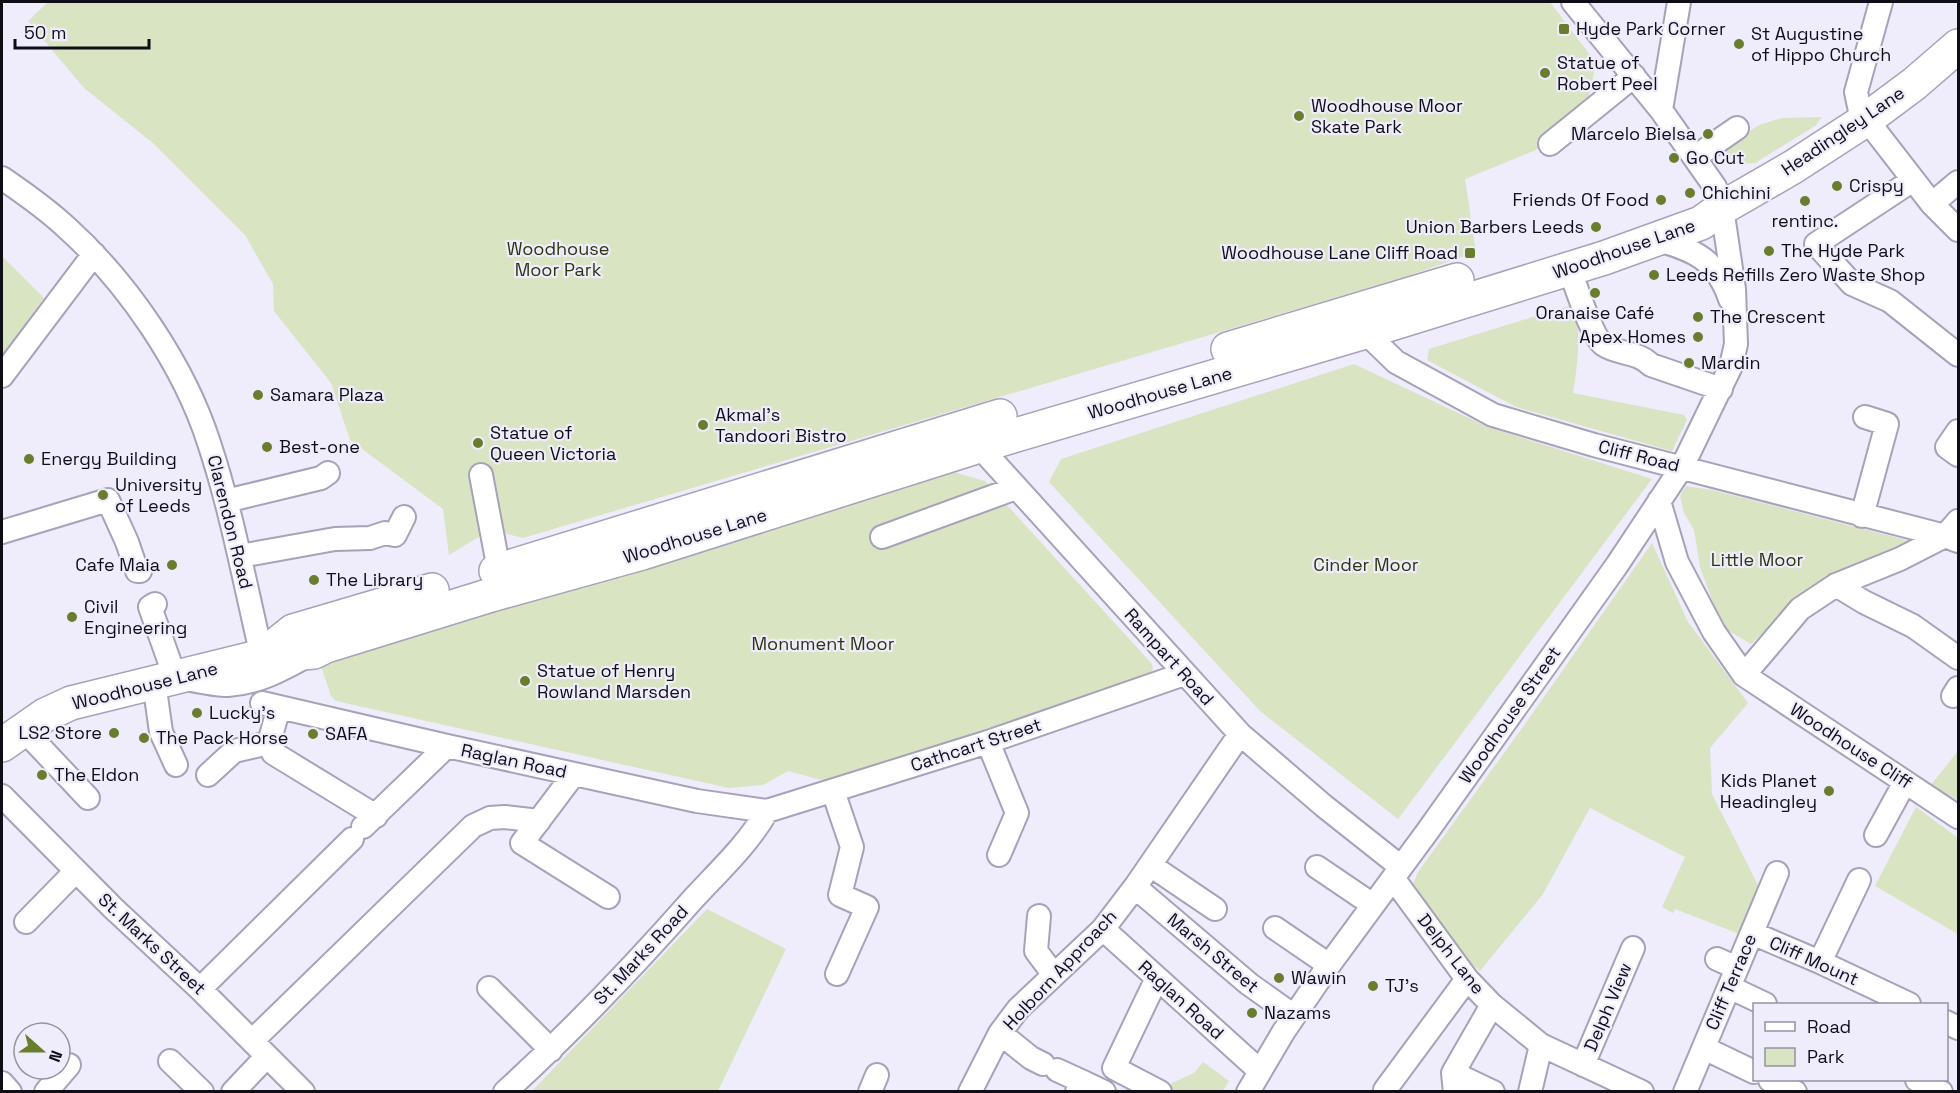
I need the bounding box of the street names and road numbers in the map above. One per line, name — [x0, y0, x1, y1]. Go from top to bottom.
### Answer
street label: Headingley Lane — [1777, 81, 1909, 180]
street label: Woodhouse Lane — [1550, 213, 1698, 284]
street label: Woodhouse Lane — [1085, 361, 1235, 424]
street label: Cliff Road — [1596, 434, 1682, 477]
street label: Clarendon Road — [203, 453, 258, 591]
street label: Woodhouse Lane — [620, 503, 770, 568]
street label: Rampart Road — [1120, 603, 1219, 710]
street label: Woodhouse Street — [1454, 642, 1566, 788]
street label: Woodhouse Lane — [70, 656, 220, 715]
street label: Woodhouse Cliff — [1786, 697, 1917, 794]
street label: Cathcart Street — [907, 713, 1044, 777]
street label: Raglan Road — [459, 738, 569, 783]
street label: St. Marks Street — [94, 888, 211, 1000]
street label: St. Marks Road — [588, 900, 693, 1009]
street label: Holborn Approach — [998, 905, 1121, 1035]
street label: Marsh Street — [1163, 908, 1264, 998]
street label: Delph Lane — [1413, 909, 1490, 999]
street label: Cliff Terrace — [1700, 930, 1761, 1033]
street label: Cliff Mount — [1766, 931, 1863, 990]
street label: Raglan Road — [1134, 955, 1229, 1044]
street label: Delph View — [1578, 959, 1637, 1055]

